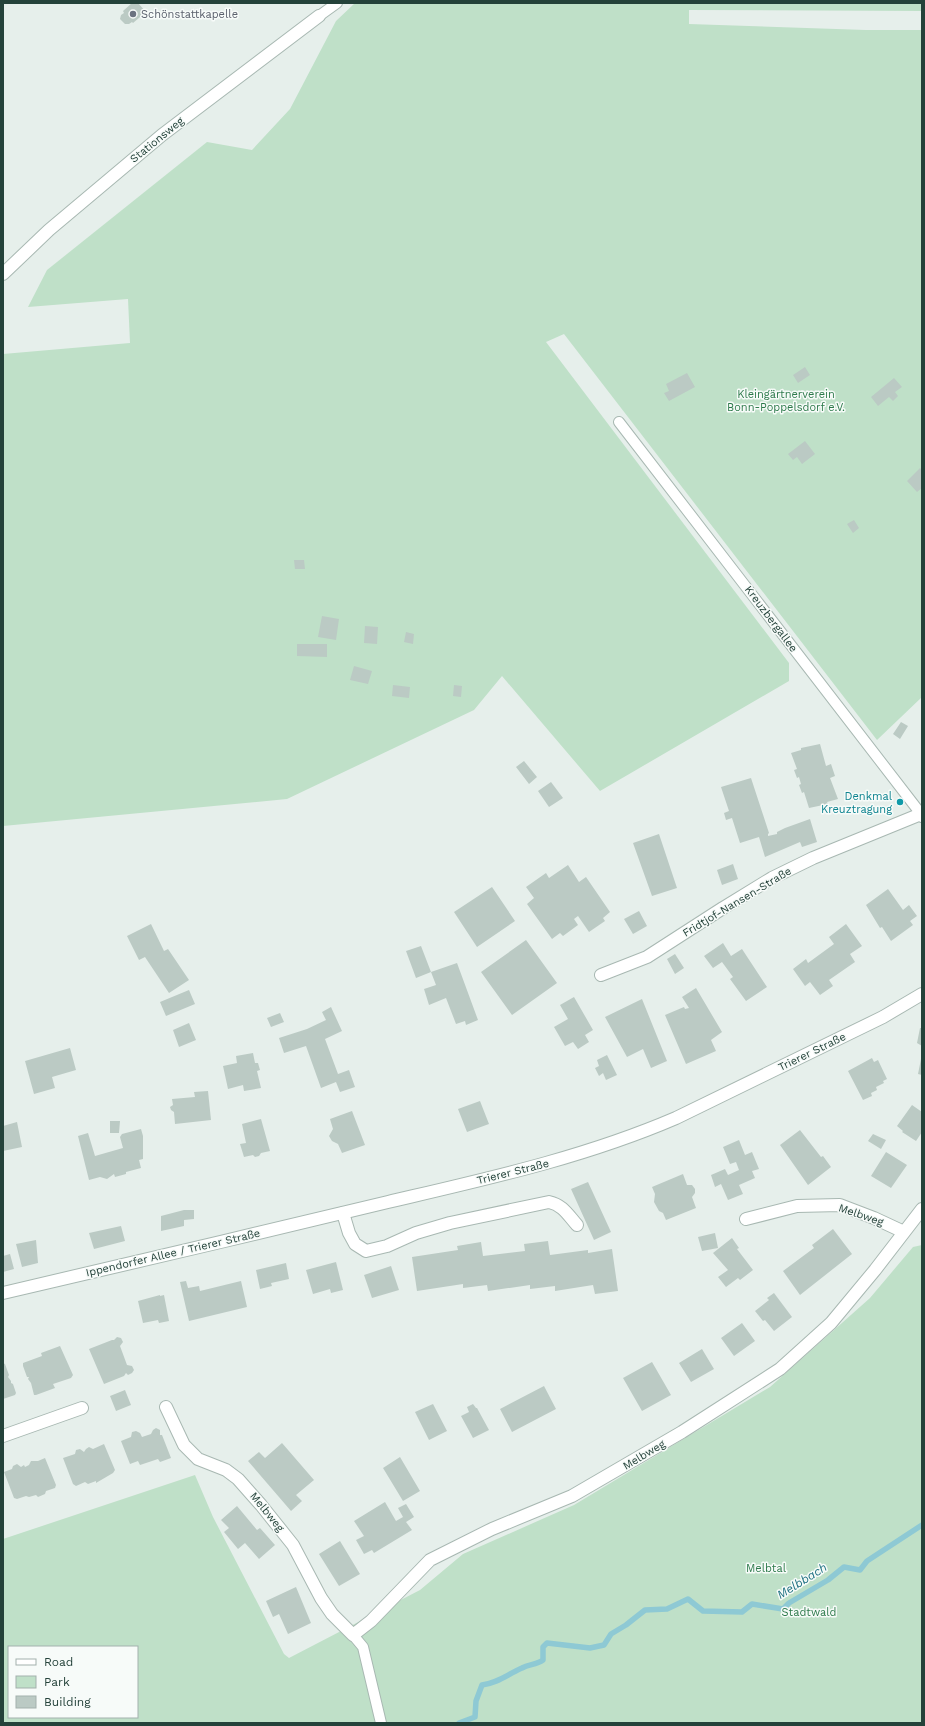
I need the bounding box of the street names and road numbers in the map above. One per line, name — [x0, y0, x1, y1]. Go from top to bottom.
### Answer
street label: Stationsweg — [128, 114, 187, 166]
street label: Kreuzbergallee — [742, 583, 800, 655]
street label: Fridtjof-Nansen-Straße — [680, 864, 794, 940]
street label: Trierer Straße — [776, 1030, 848, 1074]
street label: Trierer Straße — [476, 1157, 550, 1187]
street label: Melbweg — [837, 1201, 885, 1229]
street label: Ippendorfer Allee / Trierer Straße — [85, 1227, 261, 1279]
street label: Melbweg — [621, 1437, 668, 1473]
street label: Melbweg — [247, 1490, 287, 1534]

